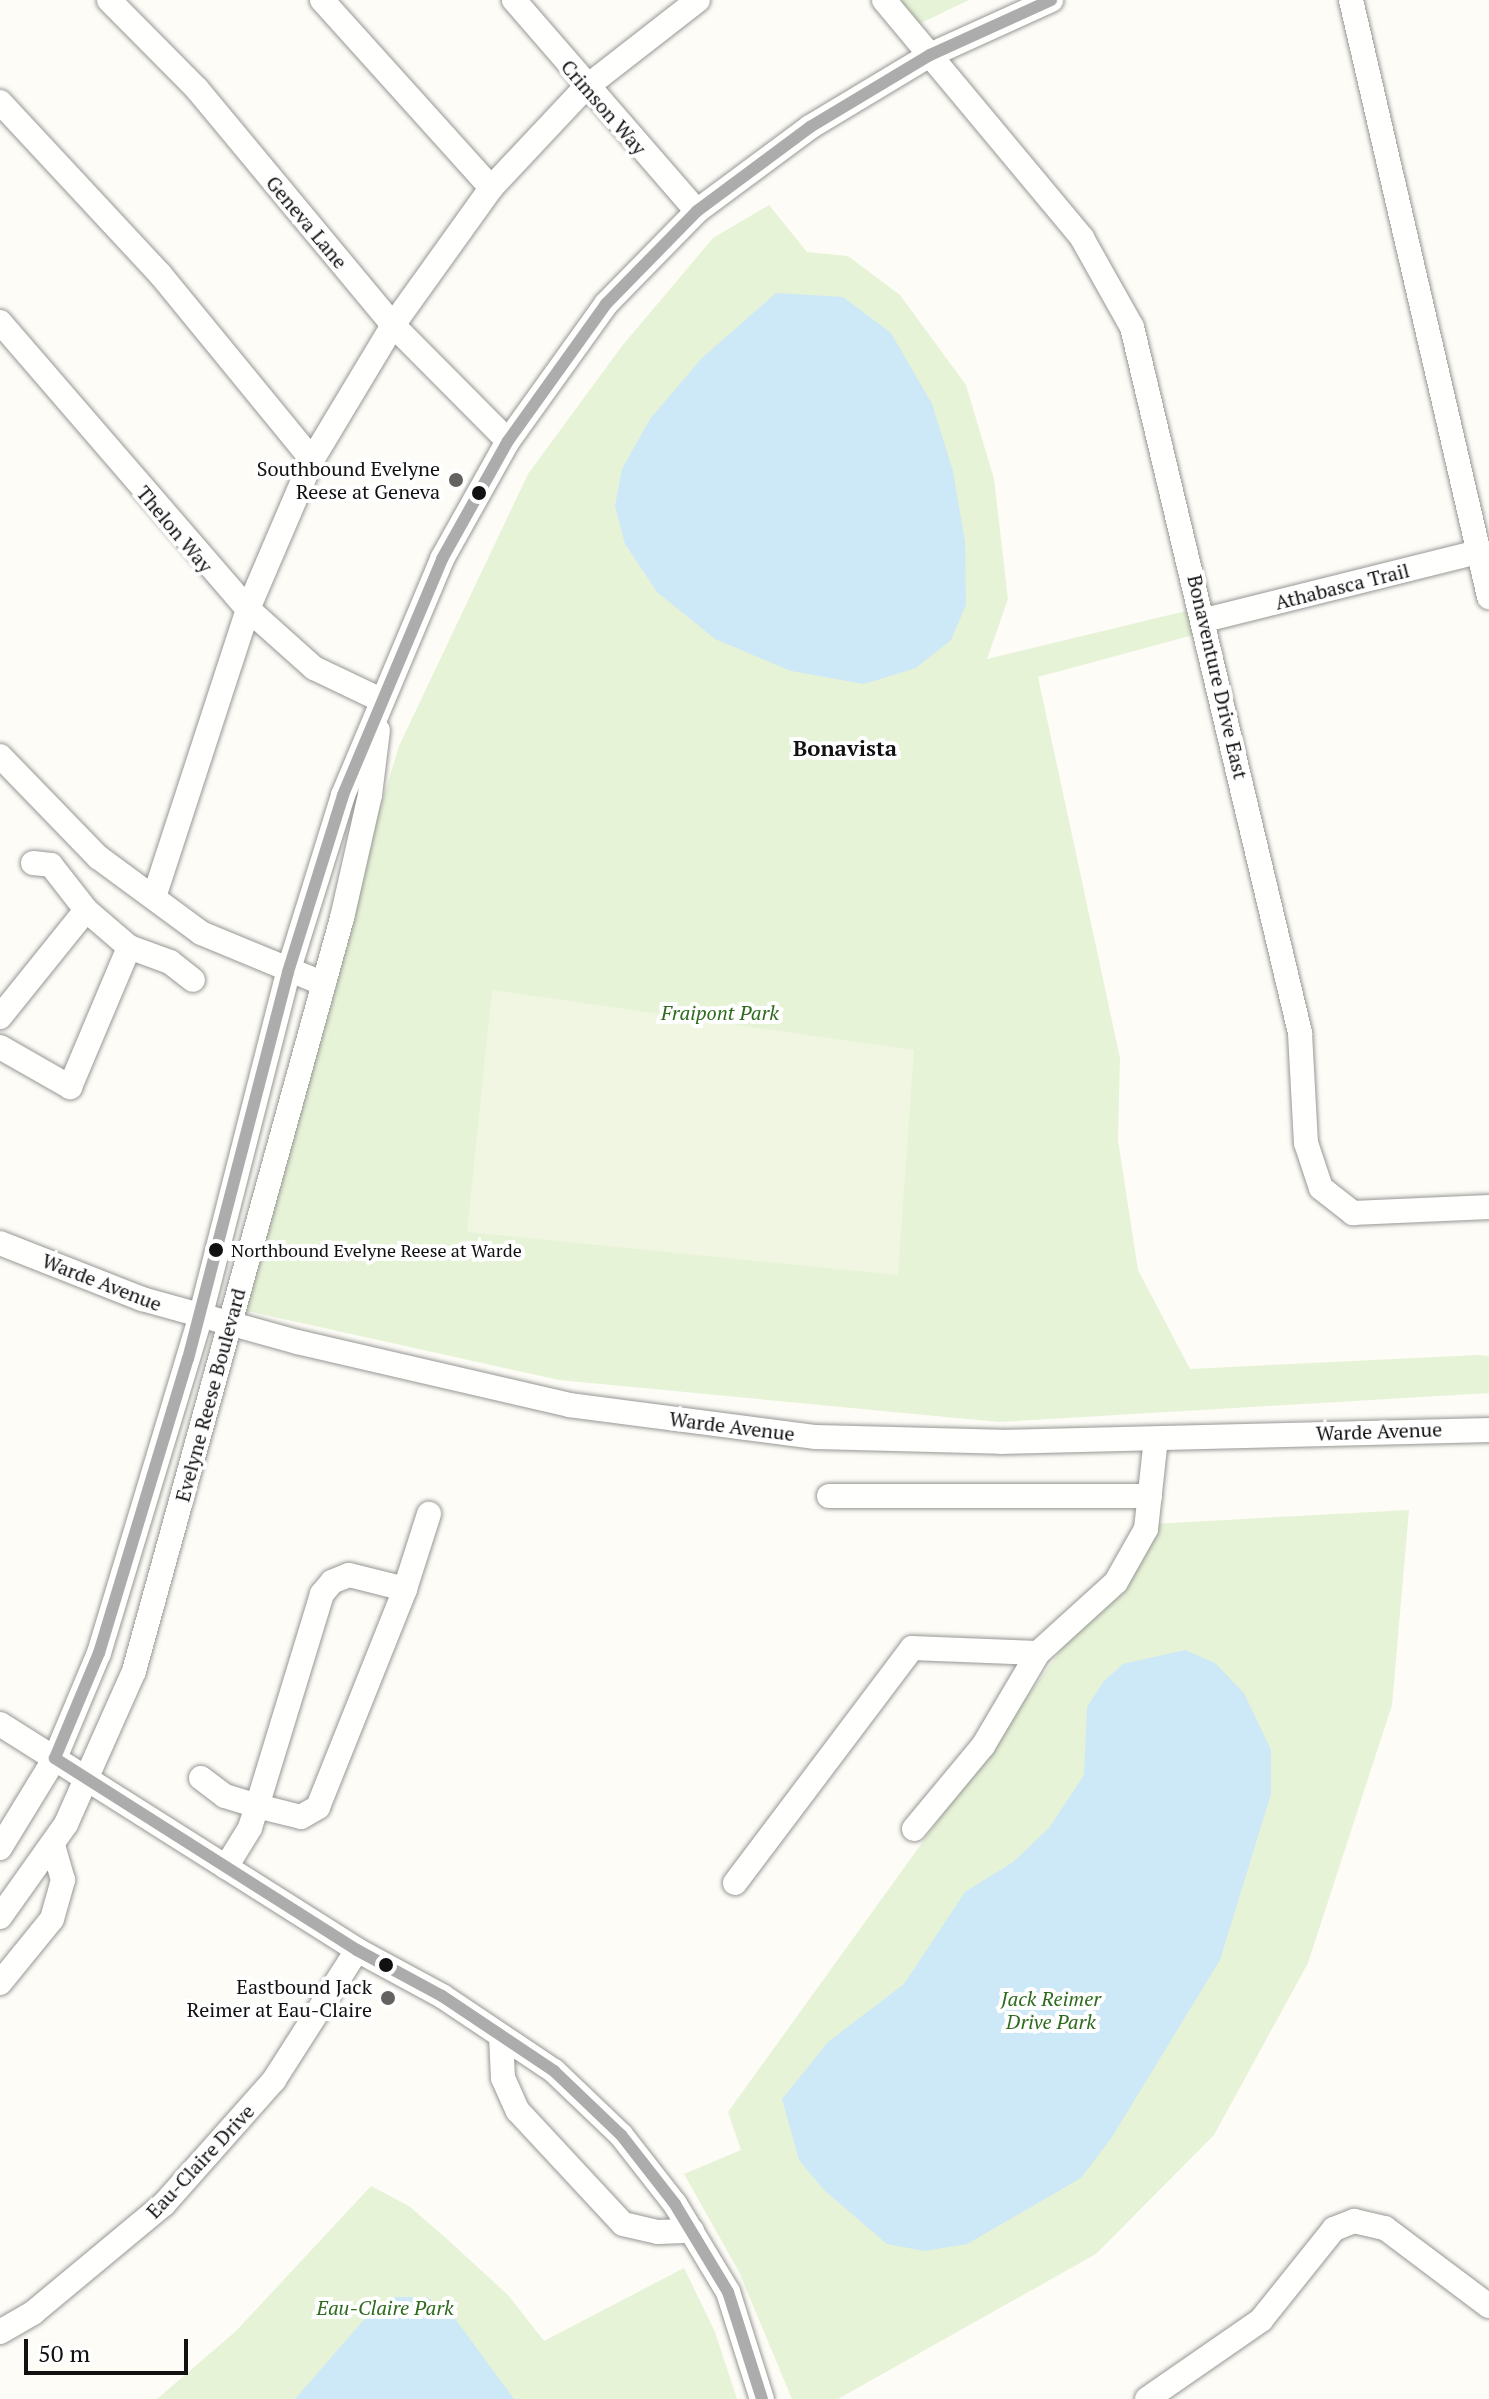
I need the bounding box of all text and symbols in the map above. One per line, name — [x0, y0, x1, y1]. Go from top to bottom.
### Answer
street label: Crimson Way — [556, 55, 652, 159]
street label: Geneva Lane — [261, 171, 353, 273]
place label: Southbound Evelyne Reese at Geneva — [257, 456, 440, 503]
marker: Southbound Evelyne Reese at Geneva — [447, 471, 465, 489]
street label: Thelon Way — [132, 481, 218, 577]
unlabelled marker — [471, 485, 487, 501]
street label: Athabasca Trail — [1272, 558, 1412, 614]
street label: Bonaventure Drive East — [1183, 573, 1253, 781]
district label: Bonavista — [793, 735, 897, 761]
park label: Fraipont Park — [661, 1000, 779, 1024]
place label: Northbound Evelyne Reese at Warde — [231, 1239, 522, 1261]
marker: Northbound Evelyne Reese at Warde — [208, 1242, 224, 1258]
street label: Warde Avenue — [39, 1248, 165, 1316]
street label: Evelyne Reese Boulevard — [170, 1286, 250, 1504]
street label: Warde Avenue — [668, 1406, 796, 1446]
street label: Warde Avenue — [1315, 1417, 1443, 1445]
unlabelled marker — [378, 1957, 394, 1973]
place label: Eastbound Jack Reimer at Eau-Claire — [187, 1974, 372, 2021]
park label: Jack Reimer Drive Park — [1001, 1987, 1101, 2034]
marker: Eastbound Jack Reimer at Eau-Claire — [379, 1989, 397, 2007]
street label: Eau-Claire Drive — [141, 2099, 259, 2223]
park label: Eau-Claire Park — [316, 2295, 454, 2319]
scale bar — [28, 2323, 192, 2373]
text: 50 m — [38, 2337, 90, 2369]

